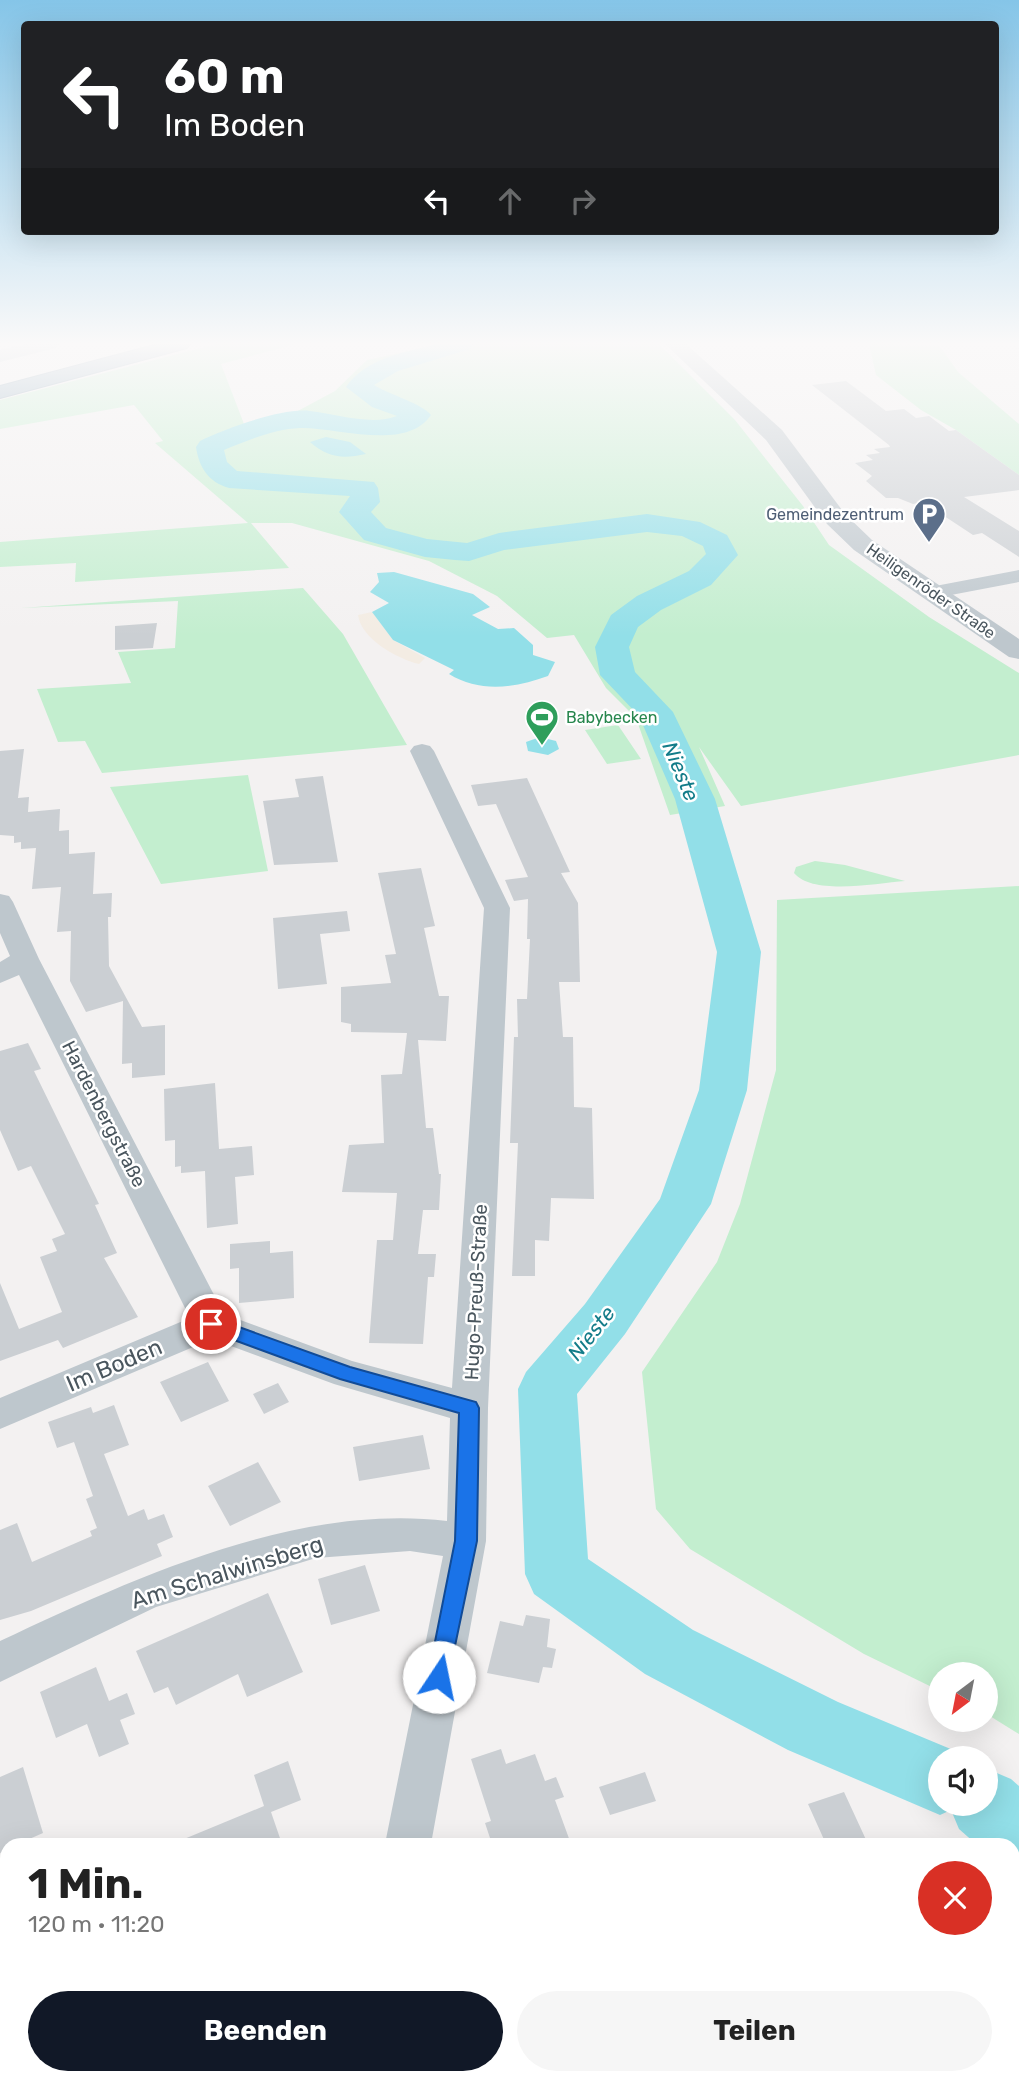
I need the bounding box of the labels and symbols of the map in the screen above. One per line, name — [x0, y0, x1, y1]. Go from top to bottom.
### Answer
parking icon: Gemeindezentrum — [910, 495, 948, 544]
place label: Gemeindezentrum — [766, 505, 904, 524]
street label: Heiligenröder Straße — [863, 539, 999, 643]
sports icon: Babybecken — [523, 698, 561, 747]
place label: Babybecken — [566, 708, 657, 727]
water label: Nieste — [657, 738, 705, 805]
street label: Hardenbergstraße — [57, 1037, 151, 1191]
street label: Hugo-Preuß-Straße — [460, 1203, 492, 1381]
pin — [181, 1294, 241, 1354]
water label: Nieste — [562, 1301, 620, 1365]
street label: Im Boden — [62, 1332, 166, 1398]
street label: Am Schalwinsberg — [128, 1529, 326, 1615]
position arrow — [402, 1640, 476, 1714]
north arrow — [928, 1662, 998, 1732]

